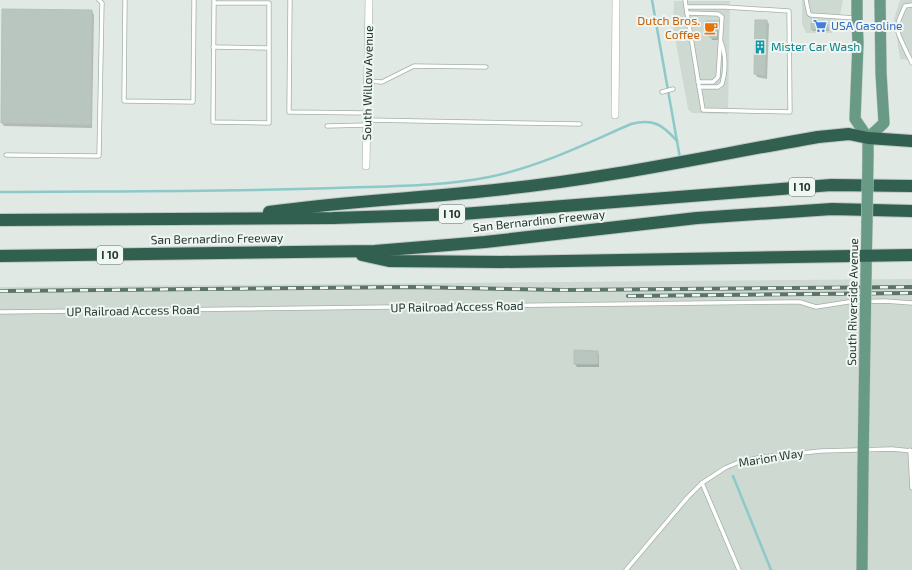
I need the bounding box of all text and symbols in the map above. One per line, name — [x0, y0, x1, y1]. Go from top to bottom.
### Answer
place label: Dutch Bros. Coffee — [637, 13, 700, 41]
supermarket icon: USA Gasoline — [812, 18, 828, 34]
place label: USA Gasoline — [831, 18, 903, 32]
cafe icon: Dutch Bros. Coffee — [703, 20, 719, 36]
street label: South Willow Avenue — [359, 25, 375, 141]
building icon: Mister Car Wash — [752, 39, 768, 55]
place label: Mister Car Wash — [771, 39, 860, 53]
road number: I 10 — [789, 178, 815, 196]
road number: I 10 — [439, 205, 465, 223]
street label: San Bernardino Freeway — [472, 206, 606, 234]
street label: San Bernardino Freeway — [150, 230, 284, 246]
street label: South Riverside Avenue — [844, 238, 860, 366]
road number: I 10 — [97, 246, 123, 264]
street label: UP Railroad Access Road — [390, 298, 524, 314]
street label: UP Railroad Access Road — [66, 302, 200, 318]
street label: Marion Way — [737, 445, 805, 469]

